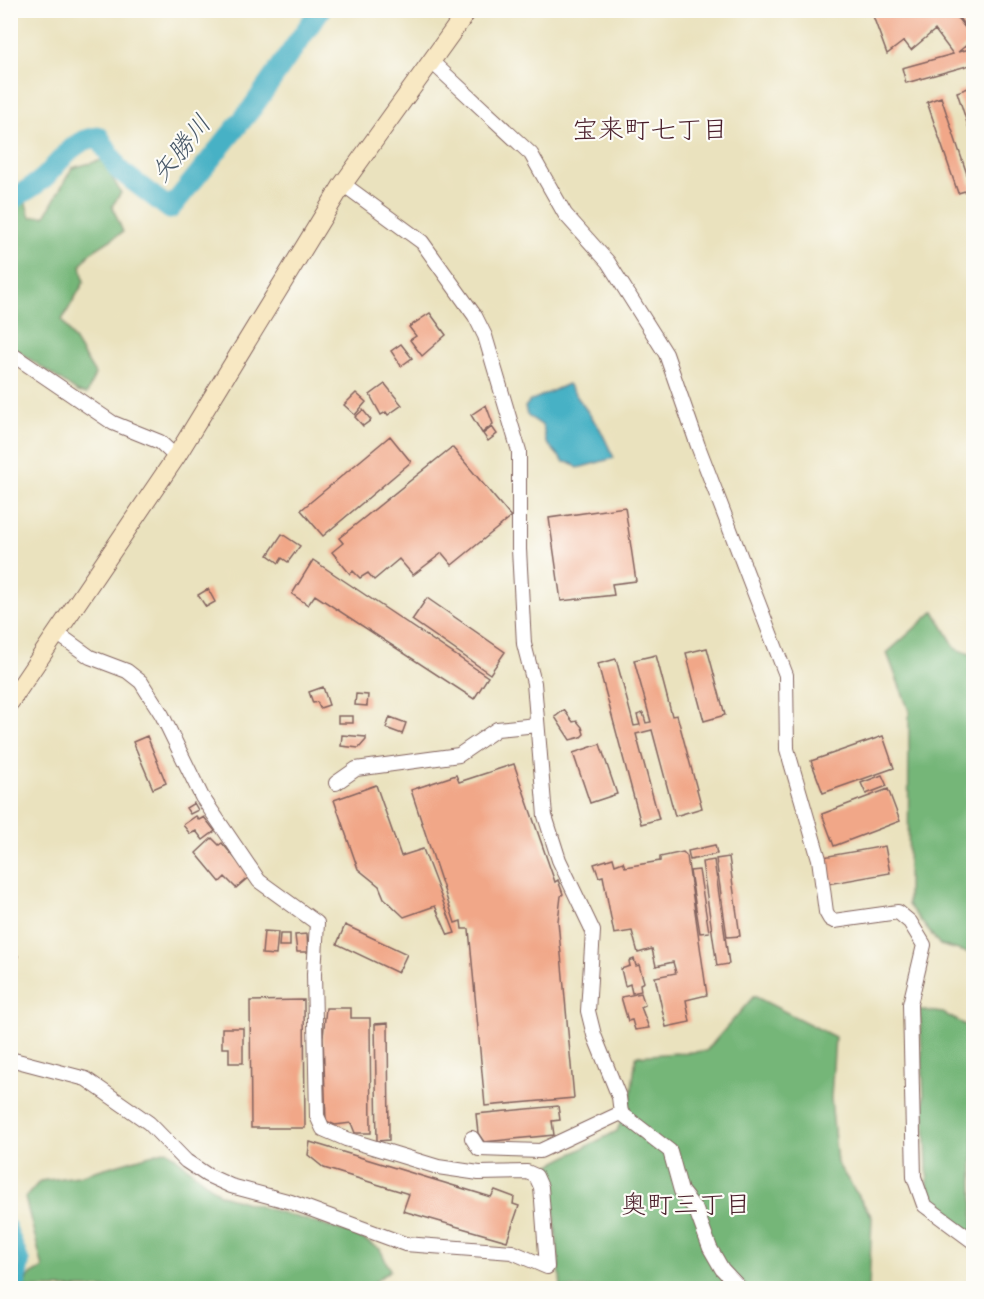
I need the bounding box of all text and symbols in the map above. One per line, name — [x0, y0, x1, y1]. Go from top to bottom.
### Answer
water label: 矢勝川 — [144, 108, 222, 192]
district label: 宝来町七丁目 — [572, 113, 728, 151]
district label: 奥町三丁目 — [621, 1188, 751, 1226]

